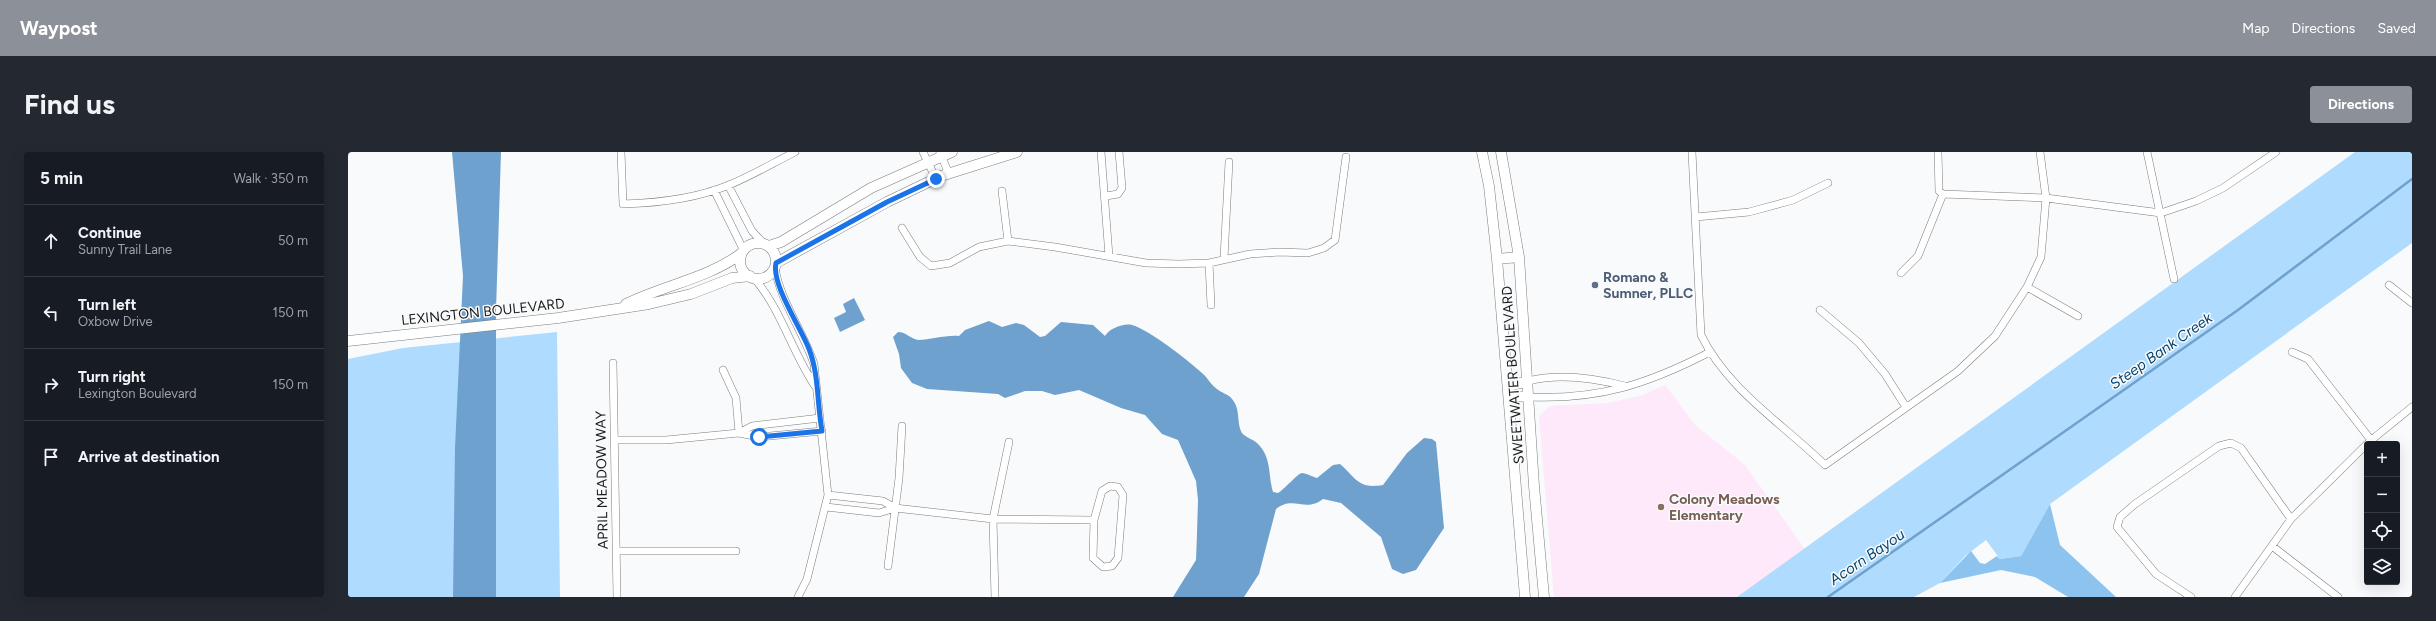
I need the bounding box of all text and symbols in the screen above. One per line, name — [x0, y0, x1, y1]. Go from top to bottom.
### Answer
text: Waypost — [20, 17, 98, 40]
text: Map — [2242, 20, 2270, 37]
text: Directions — [2292, 20, 2355, 37]
text: Saved — [2377, 20, 2416, 37]
button: Directions — [2310, 86, 2412, 123]
text: Find us — [24, 87, 115, 121]
text: 5 min — [40, 168, 83, 188]
route end — [927, 170, 945, 188]
text: Walk · 350 m — [233, 171, 308, 186]
text: Continue — [78, 224, 141, 242]
icon: ahead — [40, 230, 62, 252]
text: 50 m — [278, 233, 308, 248]
text: Sunny Trail Lane — [78, 242, 172, 257]
place label: Romano & Sumner, PLLC — [1603, 269, 1693, 302]
marker: Romano & Sumner, PLLC — [1590, 280, 1600, 290]
street label: SWEETWATER BOULEVARD — [1498, 285, 1528, 465]
street label: LEXINGTON BOULEVARD — [400, 295, 566, 329]
text: Turn left — [78, 296, 136, 314]
icon: left — [40, 302, 62, 324]
text: 150 m — [273, 305, 308, 320]
water label: Steep Bank Creek — [2106, 309, 2216, 393]
text: Oxbow Drive — [78, 314, 153, 329]
text: Turn right — [78, 368, 146, 386]
icon: right — [40, 374, 62, 396]
text: 150 m — [273, 377, 308, 392]
text: Lexington Boulevard — [78, 386, 197, 401]
street label: APRIL MEADOW WAY — [592, 410, 612, 549]
route start — [750, 428, 768, 446]
map controls — [2364, 441, 2400, 585]
button: + — [2364, 441, 2400, 477]
icon: arrive — [40, 446, 62, 468]
text: Arrive at destination — [78, 448, 219, 466]
button: − — [2364, 477, 2400, 513]
place label: Colony Meadows Elementary — [1669, 491, 1780, 524]
marker: Colony Meadows Elementary — [1656, 502, 1666, 512]
button: locate — [2364, 513, 2400, 549]
water label: Acorn Bayou — [1825, 525, 1908, 589]
button: layers — [2364, 549, 2400, 585]

